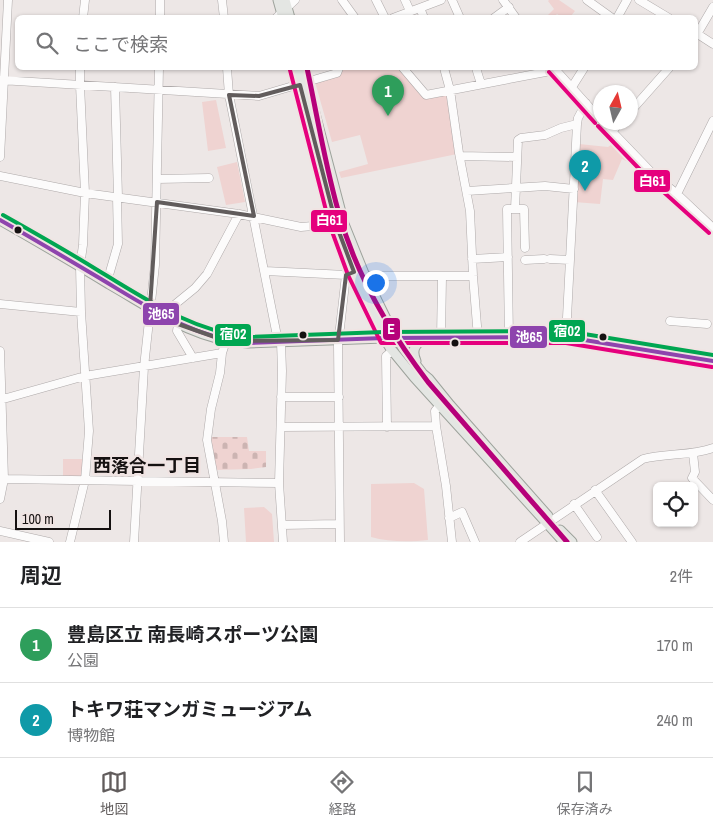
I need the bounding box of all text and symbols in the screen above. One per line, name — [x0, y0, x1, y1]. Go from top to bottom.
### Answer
search box — [15, 15, 698, 70]
icon: search — [33, 29, 61, 57]
text: ここで検索 — [73, 31, 168, 57]
pin: 1 — [372, 75, 404, 116]
north arrow — [593, 85, 638, 130]
pin: 2 — [569, 150, 601, 191]
line badge: 白61 — [633, 169, 671, 193]
text: 白61 — [639, 172, 666, 190]
line badge: 白61 — [310, 209, 348, 233]
text: 白61 — [316, 211, 343, 229]
unlabelled marker — [13, 225, 23, 235]
your location — [363, 270, 389, 296]
line badge: 池65 — [142, 302, 180, 326]
text: 池65 — [148, 305, 175, 323]
line badge: E — [382, 317, 401, 341]
line badge: 宿02 — [548, 319, 586, 343]
text: E — [387, 320, 395, 338]
text: 宿02 — [554, 322, 580, 340]
line badge: 宿02 — [214, 323, 252, 347]
text: 宿02 — [220, 325, 246, 343]
line badge: 池65 — [509, 325, 548, 349]
text: 池65 — [516, 328, 543, 346]
unlabelled marker — [298, 330, 308, 340]
unlabelled marker — [598, 332, 608, 342]
unlabelled marker — [450, 338, 460, 348]
district label: 西落合一丁目 — [93, 453, 201, 478]
map controls — [653, 482, 698, 527]
button: locate — [653, 482, 698, 527]
scale bar — [15, 507, 111, 530]
text: 100 m — [22, 510, 54, 528]
text: 周辺 — [20, 561, 62, 590]
text: 2件 — [670, 565, 693, 587]
text: 豊島区立 南長崎スポーツ公園 — [67, 621, 318, 647]
text: 1 — [32, 634, 40, 656]
text: 170 m — [657, 634, 693, 656]
text: 公園 — [67, 649, 99, 671]
text: トキワ荘マンガミュージアム — [67, 696, 312, 722]
text: 2 — [32, 709, 40, 731]
text: 240 m — [657, 709, 693, 731]
text: 博物館 — [67, 724, 115, 746]
tab: 地図 — [100, 768, 128, 818]
tab: 経路 — [328, 768, 356, 818]
tab: 保存済み — [557, 768, 613, 818]

